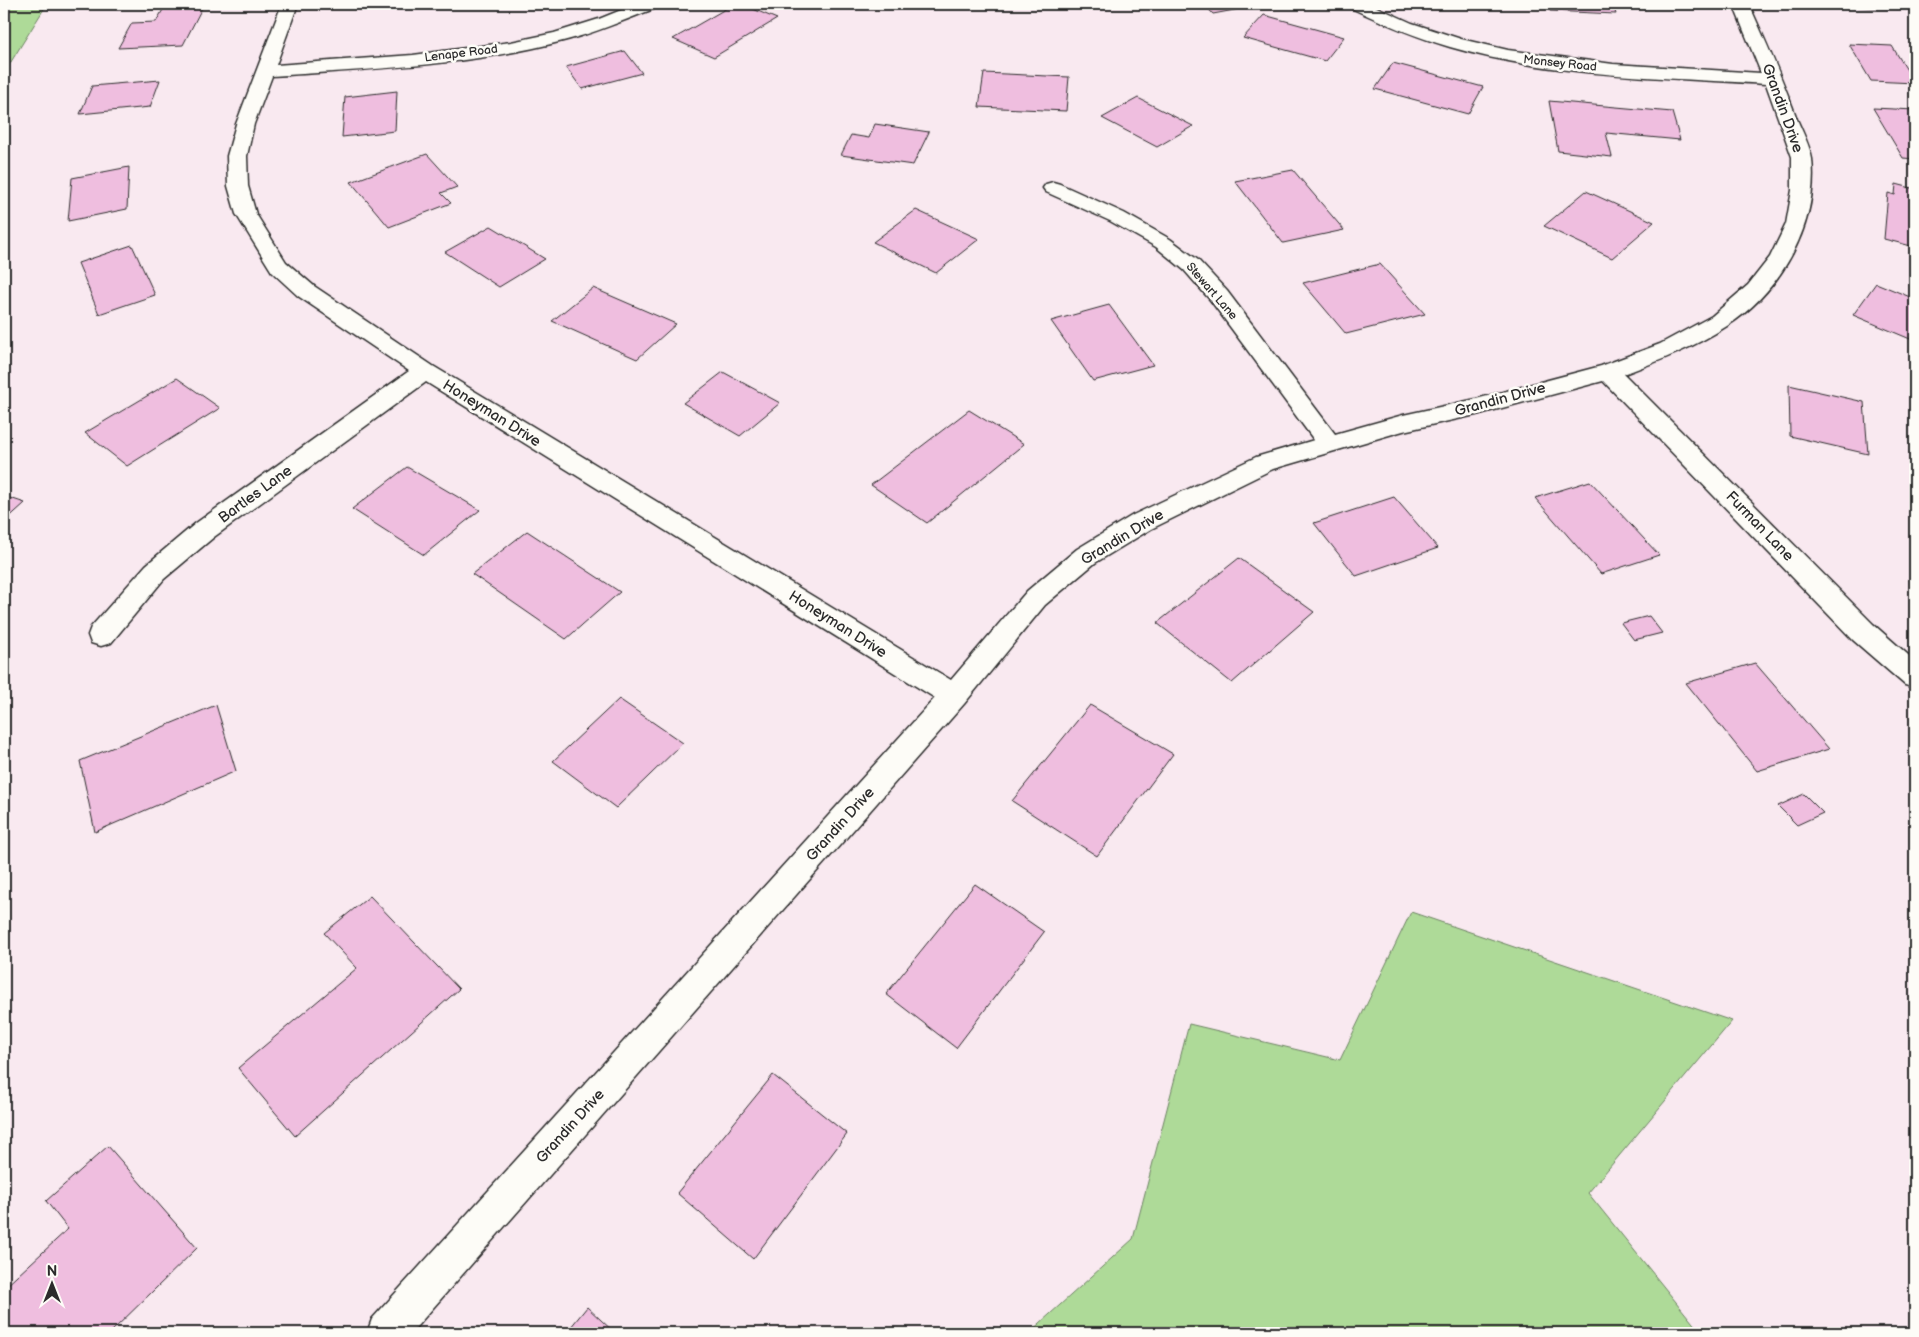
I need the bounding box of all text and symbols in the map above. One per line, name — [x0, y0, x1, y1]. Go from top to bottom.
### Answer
street label: Lenape Road — [424, 42, 499, 65]
street label: Monsey Road — [1522, 52, 1598, 75]
street label: Grandin Drive — [1758, 61, 1807, 155]
street label: Stewart Lane — [1183, 260, 1241, 323]
street label: Honeyman Drive — [439, 376, 544, 451]
street label: Grandin Drive — [1453, 378, 1548, 421]
street label: Bartles Lane — [215, 461, 296, 528]
street label: Furman Lane — [1722, 487, 1798, 565]
street label: Grandin Drive — [1077, 505, 1167, 570]
street label: Honeyman Drive — [785, 587, 890, 662]
street label: Grandin Drive — [802, 783, 879, 865]
street label: Grandin Drive — [532, 1085, 609, 1167]
north arrow — [28, 1260, 78, 1310]
text: N — [47, 1263, 57, 1280]

